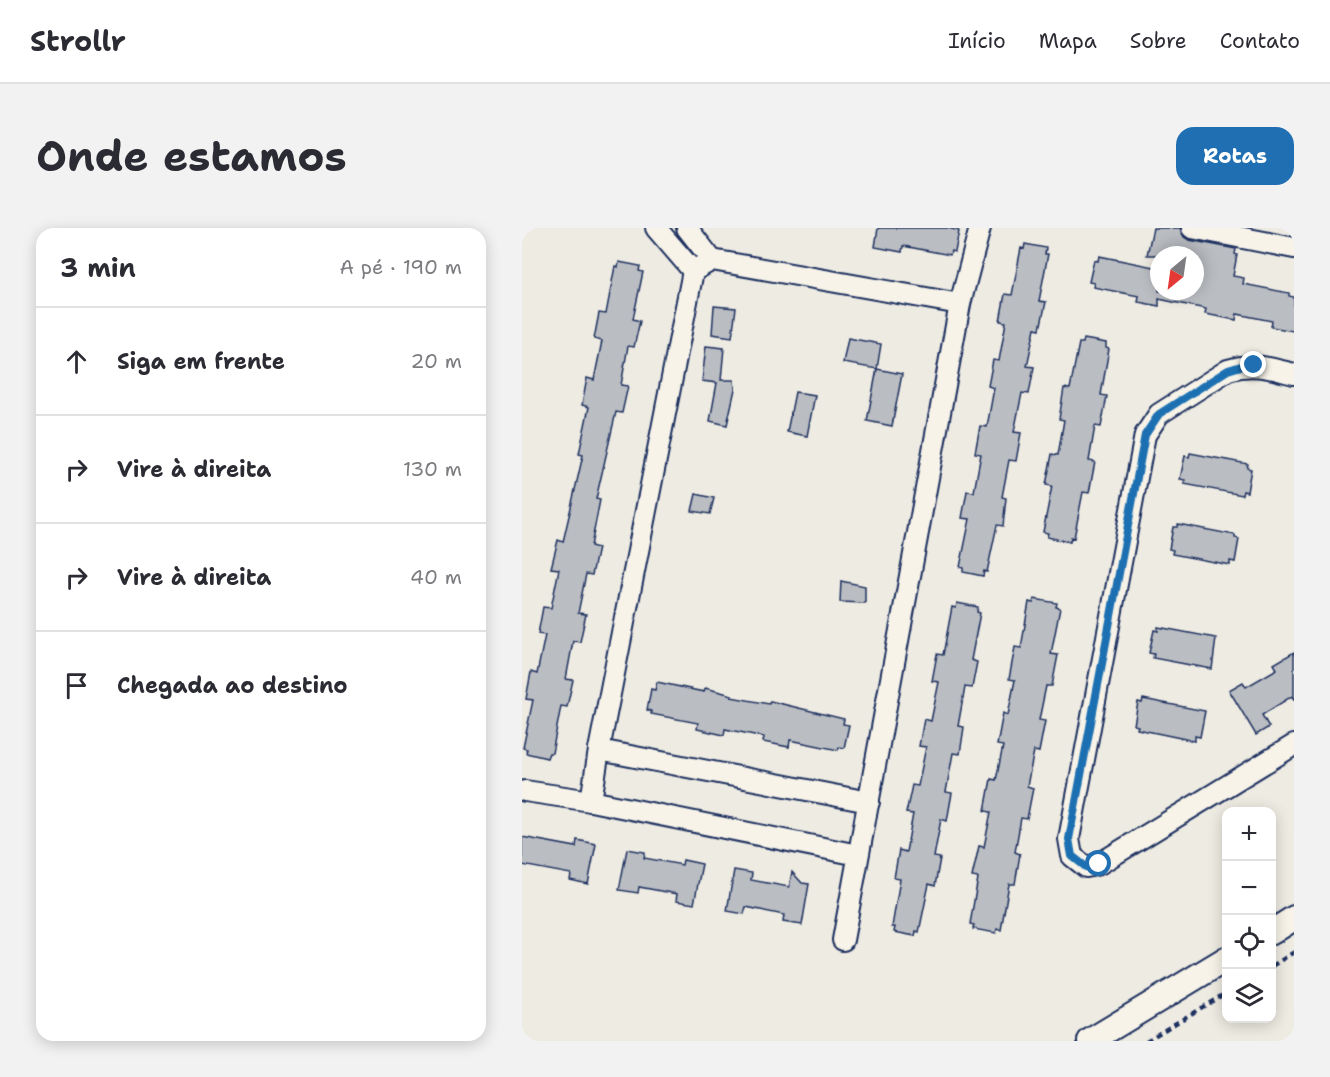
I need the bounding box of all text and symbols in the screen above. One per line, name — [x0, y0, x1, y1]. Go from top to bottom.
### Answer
text: Strollr — [30, 22, 126, 60]
text: Início — [948, 27, 1006, 55]
text: Mapa — [1039, 27, 1097, 55]
text: Sobre — [1130, 27, 1187, 55]
text: Contato — [1220, 27, 1300, 55]
button: Rotas — [1176, 127, 1294, 185]
text: Onde estamos — [36, 128, 347, 184]
north arrow — [1150, 246, 1204, 300]
text: 3 min — [60, 250, 136, 285]
text: A pé · 190 m — [340, 254, 462, 280]
icon: ahead — [60, 345, 93, 378]
text: Siga em frente — [117, 347, 285, 376]
text: 20 m — [411, 348, 462, 374]
route end — [1240, 351, 1266, 377]
icon: right — [60, 453, 93, 486]
text: Vire à direita — [117, 455, 271, 484]
text: 130 m — [403, 456, 462, 482]
icon: right — [60, 561, 93, 594]
text: Vire à direita — [117, 563, 271, 592]
text: 40 m — [410, 564, 462, 590]
icon: arrive — [60, 669, 93, 702]
text: Chegada ao destino — [117, 671, 348, 700]
map controls — [1222, 807, 1276, 1023]
button: + — [1222, 807, 1276, 861]
route start — [1085, 850, 1111, 876]
button: − — [1222, 861, 1276, 915]
button: locate — [1222, 915, 1276, 969]
button: layers — [1222, 969, 1276, 1023]

